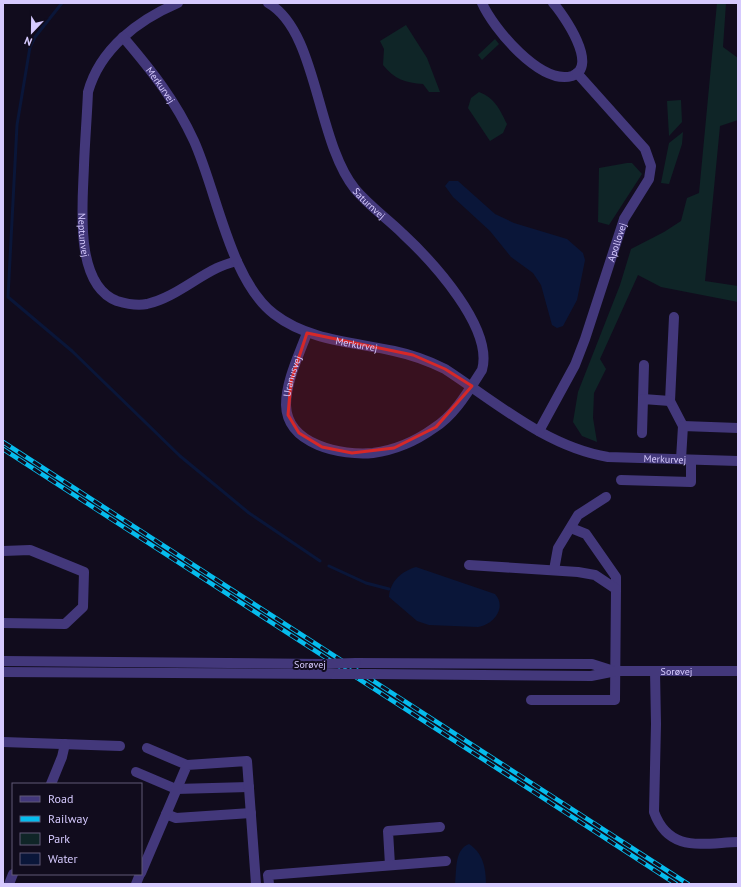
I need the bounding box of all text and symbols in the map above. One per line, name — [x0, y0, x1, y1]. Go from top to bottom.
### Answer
north arrow — [12, 12, 52, 52]
text: N — [22, 33, 34, 49]
street label: Merkurvej — [143, 64, 178, 106]
street label: Saturnvej — [350, 185, 388, 222]
street label: Neptunvej — [75, 213, 92, 258]
street label: Apollovej — [605, 221, 629, 263]
street label: Merkurvej — [334, 334, 379, 355]
street label: Uranusvej — [280, 354, 305, 398]
street label: Merkurvej — [643, 452, 686, 466]
street label: Sorøvej — [294, 658, 326, 671]
street label: Sorøvej — [661, 665, 692, 678]
legend — [12, 783, 142, 875]
text: Road — [48, 791, 73, 806]
text: Railway — [48, 811, 88, 826]
text: Park — [48, 831, 70, 846]
text: Water — [48, 851, 78, 866]

